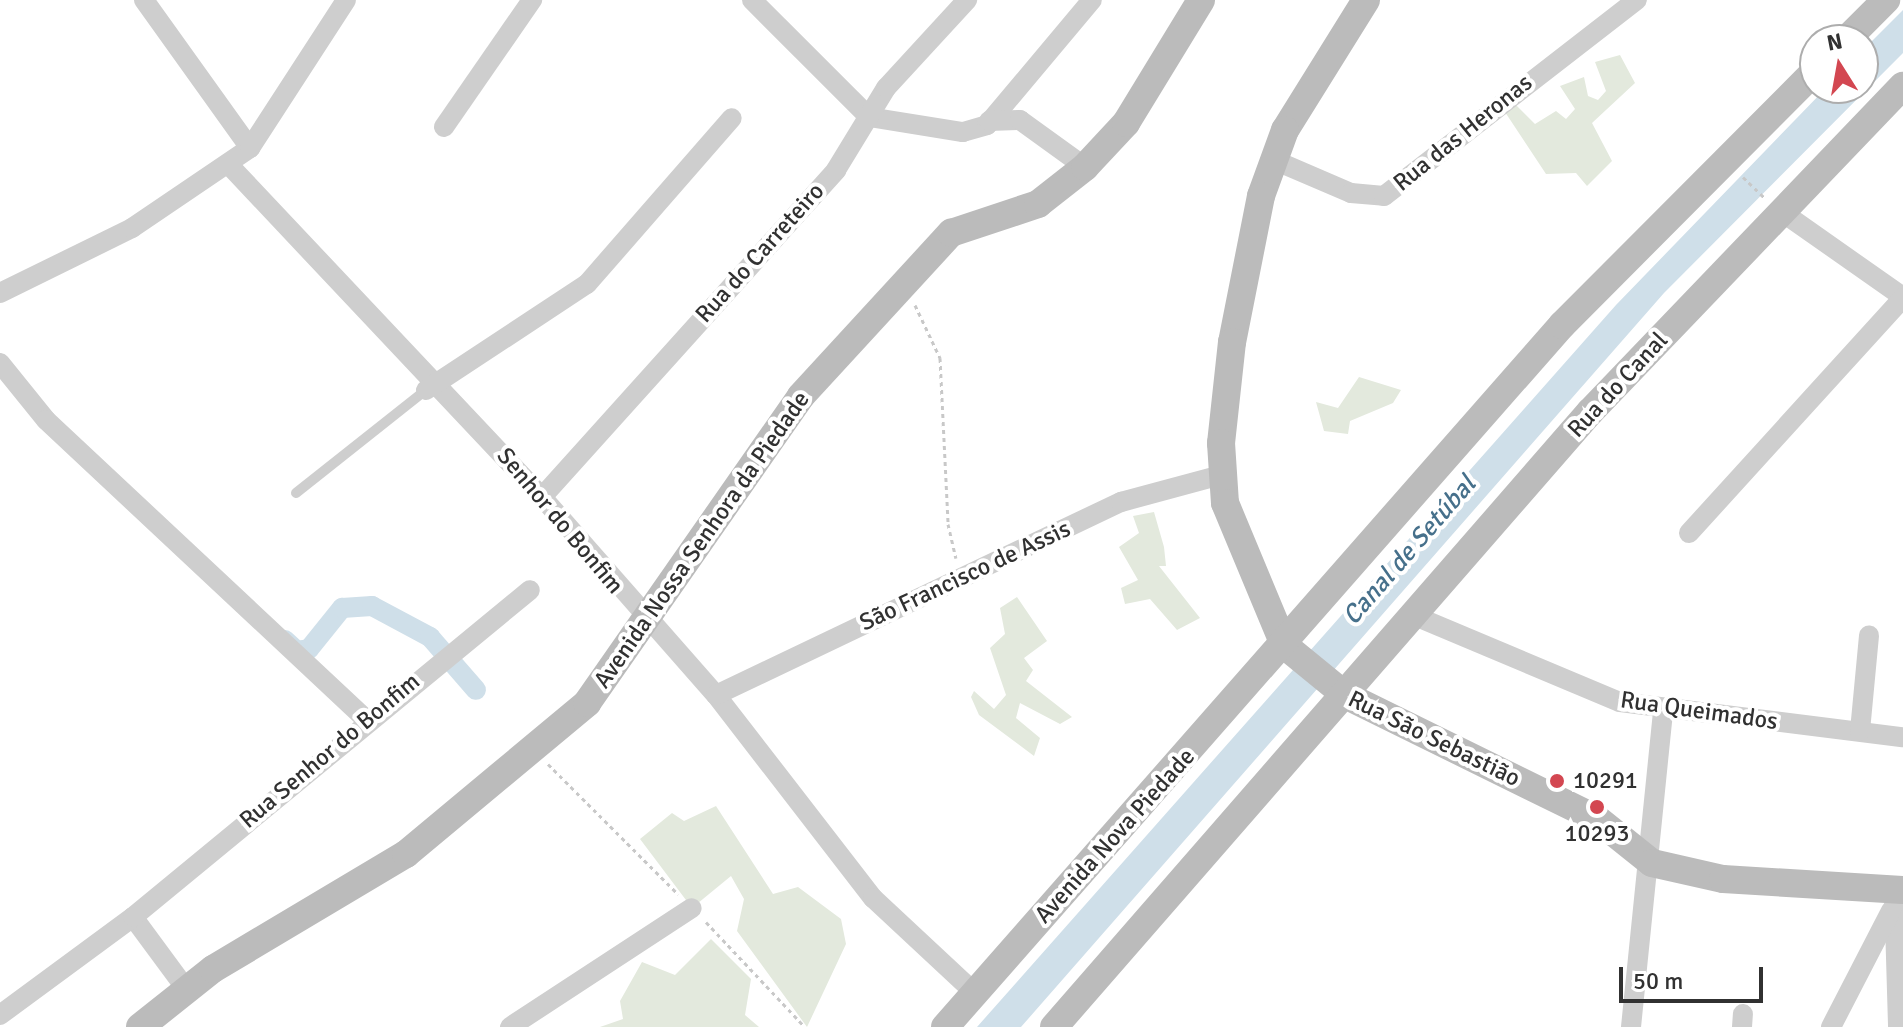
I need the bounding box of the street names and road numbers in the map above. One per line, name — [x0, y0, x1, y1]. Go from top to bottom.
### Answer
street label: Rua das Heronas — [1388, 68, 1538, 198]
street label: Rua do Carreteiro — [690, 177, 830, 329]
street label: Rua do Canal — [1562, 326, 1674, 444]
street label: Avenida Nossa Senhora da Piedade — [588, 386, 816, 694]
street label: Senhor do Bonfim — [491, 442, 629, 600]
street label: São Francisco de Assis — [855, 514, 1075, 638]
street label: Rua Senhor do Bonfim — [234, 667, 426, 835]
street label: Rua São Sebastião — [1343, 685, 1525, 793]
street label: Rua Queimados — [1618, 686, 1780, 736]
street label: Avenida Nova Piedade — [1029, 743, 1201, 929]

